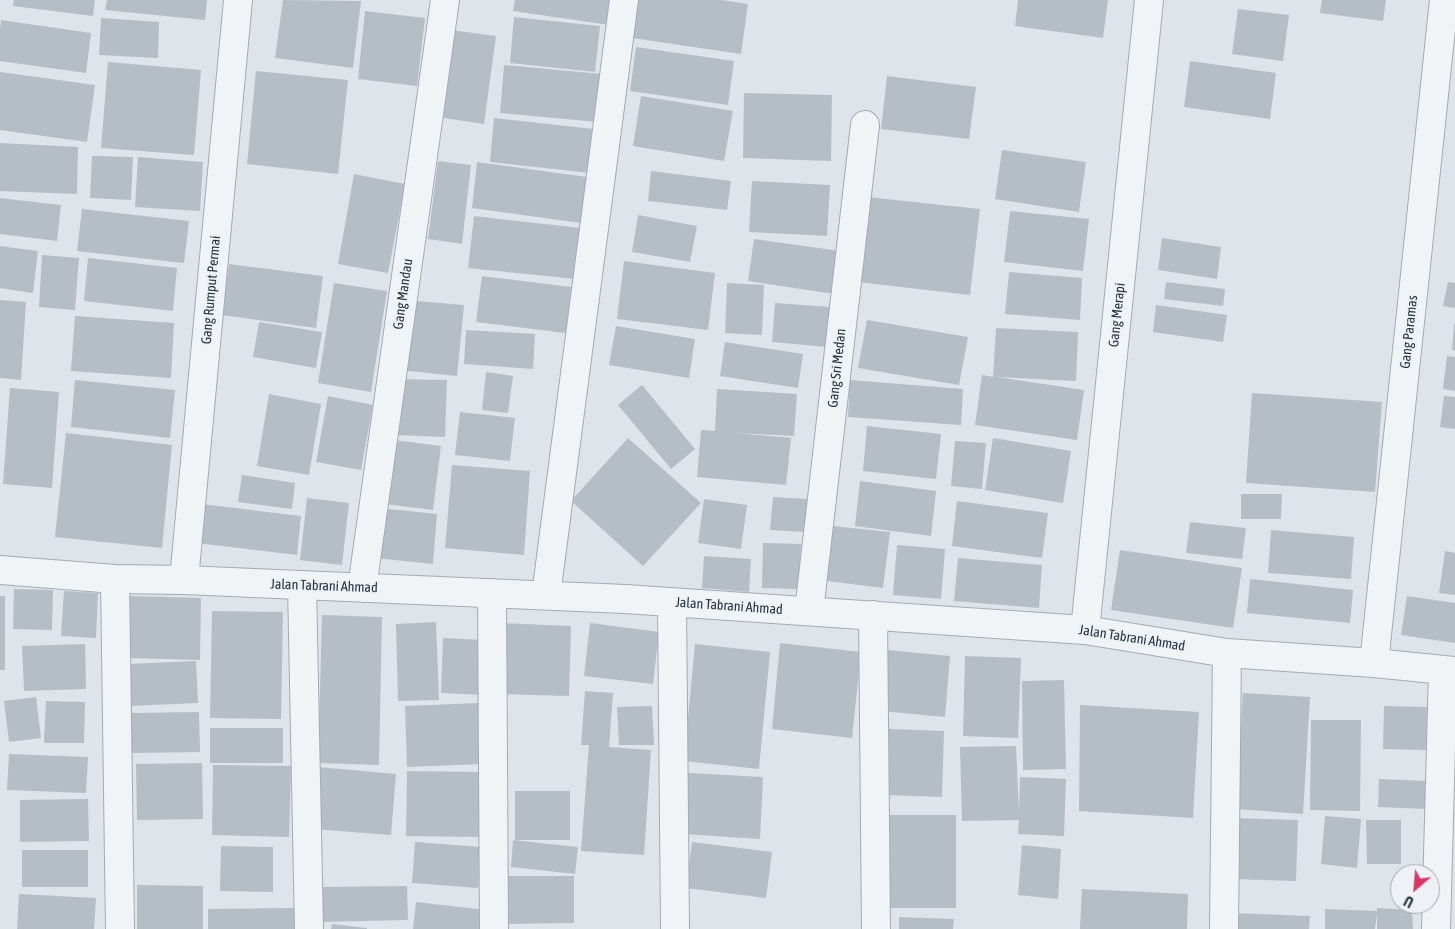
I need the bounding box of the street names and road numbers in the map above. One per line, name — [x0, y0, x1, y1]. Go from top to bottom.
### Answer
street label: Gang Rumput Permai — [198, 235, 224, 345]
street label: Gang Mandau — [390, 258, 416, 330]
street label: Gang Merapi — [1105, 282, 1129, 348]
street label: Gang Paramas — [1397, 295, 1421, 369]
street label: Gang Sri Medan — [824, 328, 850, 408]
street label: Jalan Tabrani Ahmad — [270, 576, 378, 596]
street label: Jalan Tabrani Ahmad — [675, 594, 783, 618]
street label: Jalan Tabrani Ahmad — [1078, 621, 1186, 655]

